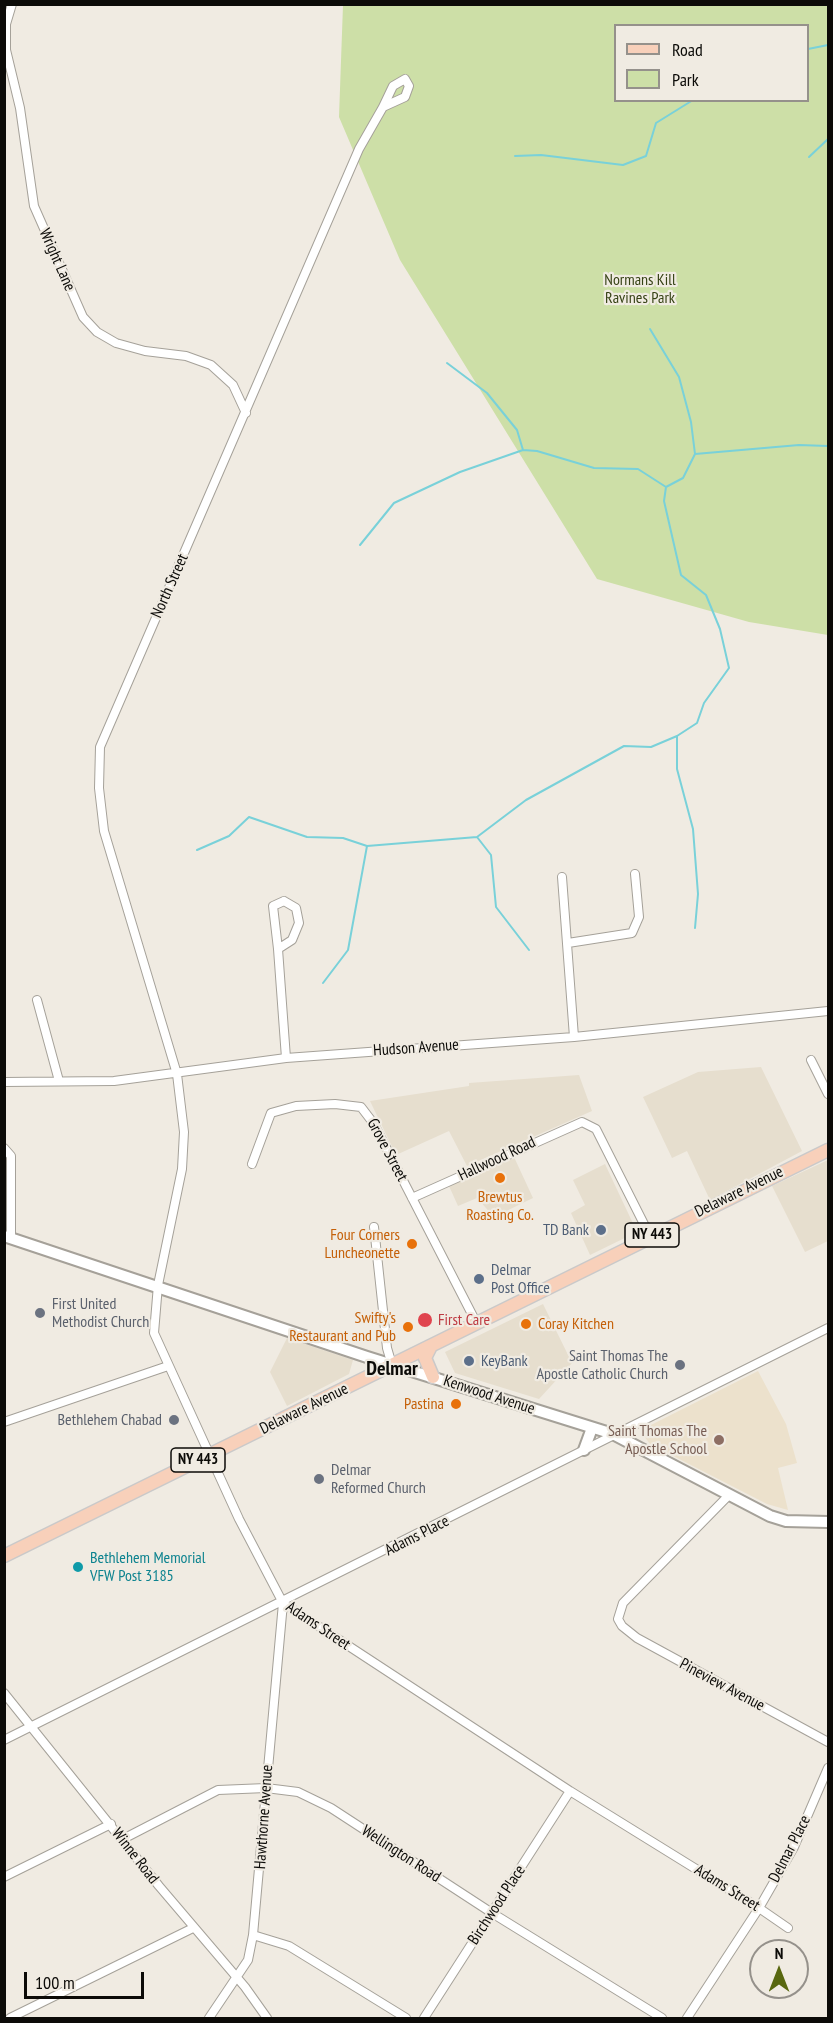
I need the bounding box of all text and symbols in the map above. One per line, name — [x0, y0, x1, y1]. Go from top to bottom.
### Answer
legend — [614, 24, 809, 102]
text: Road — [672, 38, 703, 61]
text: Park — [672, 68, 699, 91]
street label: Wright Lane — [35, 226, 79, 294]
park label: Normans Kill Ravines Park — [604, 270, 676, 308]
street label: North Street — [147, 551, 193, 621]
street label: Hudson Avenue — [373, 1035, 459, 1061]
street label: Grove Street — [362, 1115, 412, 1185]
street label: Hallwood Road — [455, 1133, 539, 1185]
street label: Delaware Avenue — [692, 1162, 786, 1222]
marker: Brewtus Roasting Co. — [493, 1171, 507, 1185]
place label: Brewtus Roasting Co. — [466, 1187, 534, 1225]
place label: TD Bank — [543, 1220, 589, 1240]
marker: TD Bank — [594, 1223, 608, 1237]
road number: NY 443 — [625, 1223, 679, 1247]
place label: Four Corners Luncheonette — [325, 1225, 400, 1263]
marker: Four Corners Luncheonette — [405, 1237, 419, 1251]
place label: Delmar Post Office — [491, 1260, 550, 1298]
marker: Delmar Post Office — [472, 1272, 486, 1286]
place label: First United Methodist Church — [52, 1294, 149, 1332]
marker: First United Methodist Church — [33, 1306, 47, 1320]
place label: Swifty's Restaurant and Pub — [289, 1308, 396, 1346]
place label: First Care — [438, 1310, 490, 1330]
marker: First Care — [416, 1311, 434, 1329]
place label: Coray Kitchen — [538, 1314, 614, 1334]
marker: Coray Kitchen — [519, 1317, 533, 1331]
marker: Swifty's Restaurant and Pub — [401, 1320, 415, 1334]
place label: Saint Thomas The Apostle Catholic Church — [536, 1346, 668, 1384]
place label: KeyBank — [481, 1351, 528, 1371]
marker: KeyBank — [462, 1354, 476, 1368]
district label: Delmar — [366, 1357, 418, 1381]
marker: Saint Thomas The Apostle Catholic Church — [673, 1358, 687, 1372]
street label: Kenwood Avenue — [441, 1371, 537, 1419]
street label: Delaware Avenue — [257, 1379, 351, 1439]
place label: Pastina — [404, 1394, 444, 1414]
marker: Pastina — [449, 1397, 463, 1411]
place label: Bethlehem Chabad — [58, 1410, 162, 1430]
marker: Bethlehem Chabad — [167, 1413, 181, 1427]
place label: Saint Thomas The Apostle School — [608, 1421, 707, 1459]
marker: Saint Thomas The Apostle School — [712, 1433, 726, 1447]
road number: NY 443 — [171, 1448, 225, 1472]
place label: Delmar Reformed Church — [331, 1460, 426, 1498]
marker: Delmar Reformed Church — [312, 1472, 326, 1486]
street label: Adams Place — [382, 1512, 452, 1560]
place label: Bethlehem Memorial VFW Post 3185 — [90, 1548, 205, 1586]
marker: Bethlehem Memorial VFW Post 3185 — [71, 1560, 85, 1574]
street label: Adams Street — [282, 1598, 354, 1654]
street label: Pineview Avenue — [676, 1655, 768, 1715]
street label: Hawthorne Avenue — [251, 1764, 277, 1870]
street label: Delmar Place — [765, 1812, 815, 1886]
street label: Wellington Road — [358, 1821, 444, 1887]
street label: Winne Road — [107, 1824, 163, 1888]
street label: Adams Street — [691, 1860, 763, 1916]
street label: Birchwood Place — [464, 1862, 530, 1948]
north arrow — [749, 1939, 809, 1999]
text: N — [775, 1943, 783, 1963]
scale bar — [27, 1960, 147, 1998]
text: 100 m — [35, 1971, 75, 1994]

